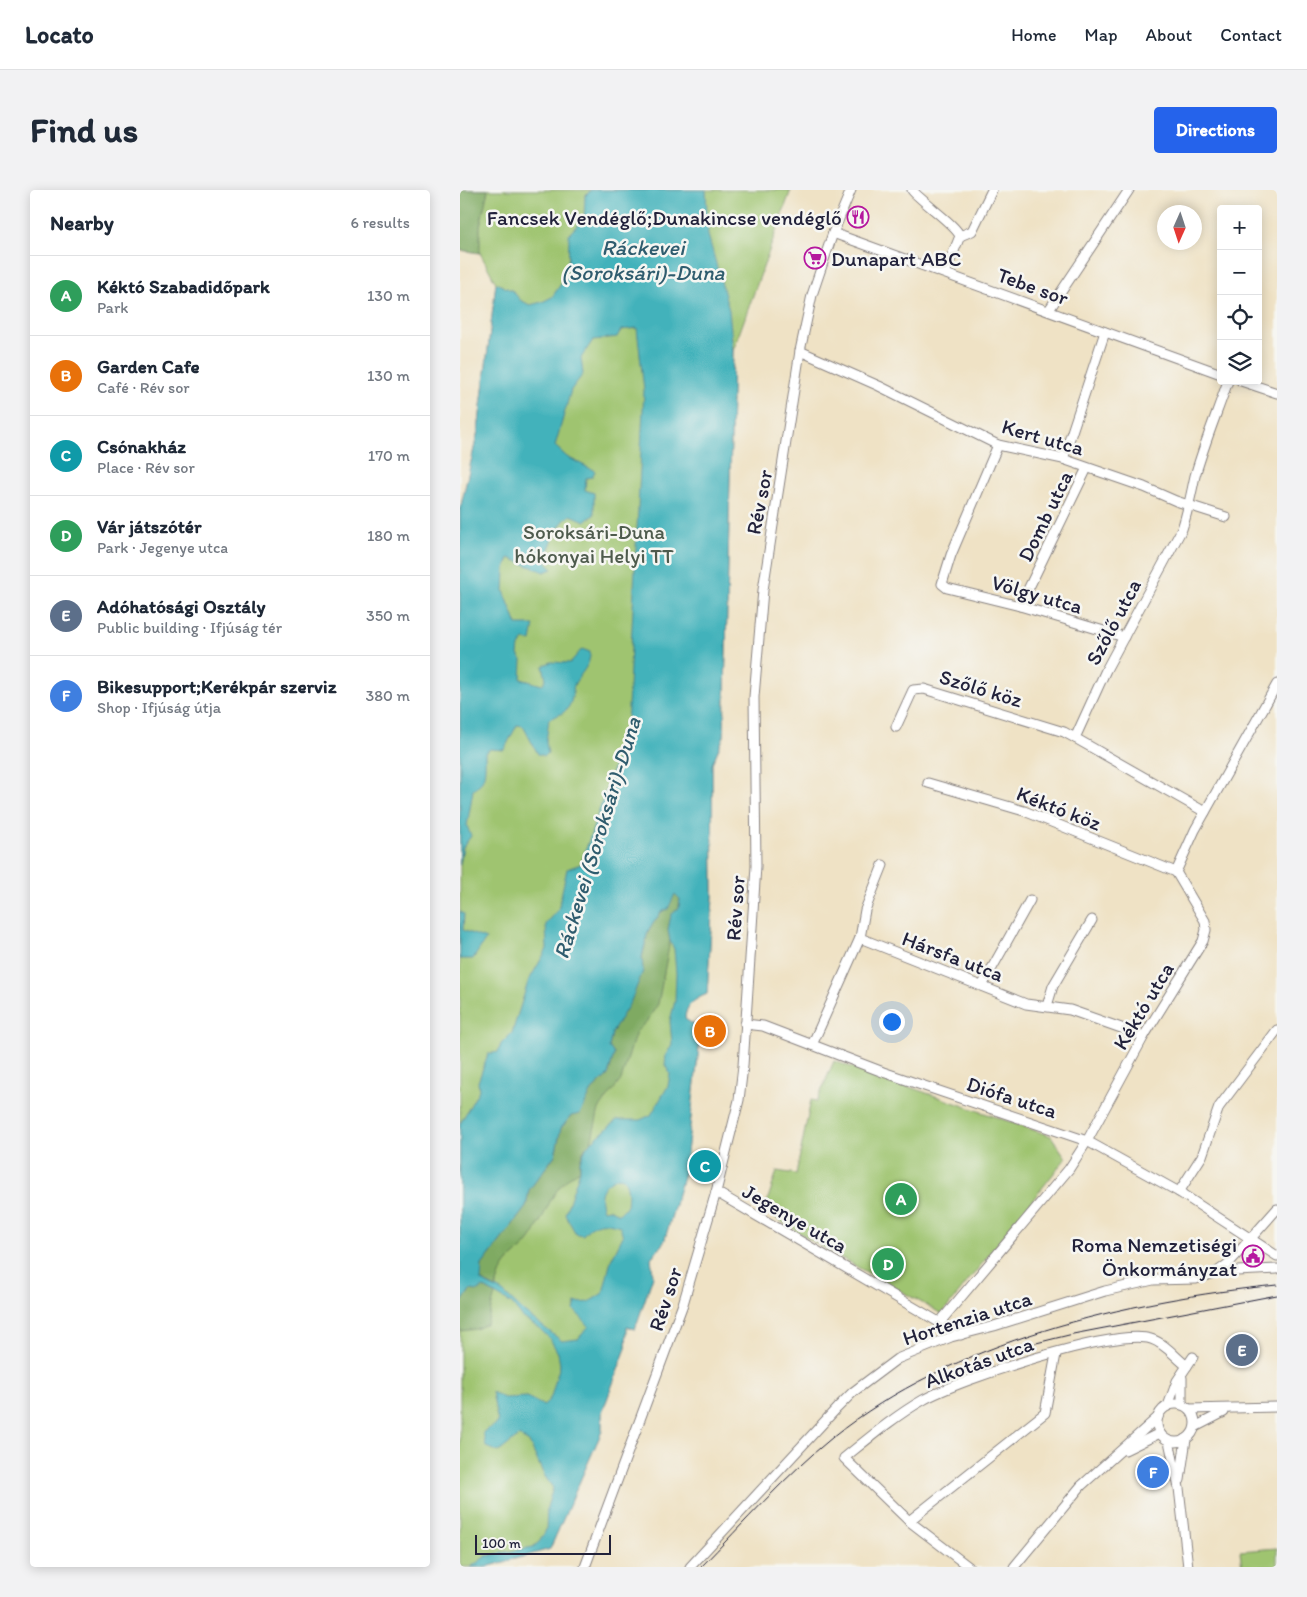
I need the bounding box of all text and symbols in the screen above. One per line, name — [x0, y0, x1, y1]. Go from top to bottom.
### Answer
text: Locato — [25, 20, 94, 49]
text: Home — [1011, 24, 1057, 46]
text: Map — [1085, 24, 1118, 46]
text: About — [1146, 24, 1192, 46]
text: Contact — [1220, 24, 1282, 46]
button: Directions — [1154, 107, 1277, 153]
text: Find us — [30, 109, 138, 151]
place label: Fancsek Vendéglő;Dunakincse vendéglő — [487, 205, 842, 230]
restaurant icon: Fancsek Vendéglő;Dunakincse vendéglő — [846, 205, 870, 229]
north arrow — [1157, 205, 1202, 250]
map controls — [1217, 205, 1262, 385]
button: + — [1217, 205, 1262, 250]
text: Nearby — [50, 210, 114, 235]
text: 6 results — [350, 213, 410, 232]
water label: Ráckevei (Soroksári)-Duna — [562, 234, 726, 286]
supermarket icon: Dunapart ABC — [803, 246, 827, 270]
place label: Dunapart ABC — [831, 246, 961, 271]
button: − — [1217, 250, 1262, 295]
street label: Tebe sor — [994, 262, 1073, 311]
text: Kéktó Szabadidőpark — [97, 275, 270, 298]
text: A — [61, 286, 71, 305]
text: 130 m — [367, 286, 410, 305]
button: locate — [1217, 295, 1262, 340]
text: Park — [97, 298, 128, 317]
button: layers — [1217, 340, 1262, 385]
text: Garden Cafe — [97, 355, 200, 378]
text: B — [61, 366, 71, 385]
text: 130 m — [367, 366, 410, 385]
text: Café · Rév sor — [97, 378, 190, 397]
street label: Kert utca — [999, 413, 1087, 461]
text: Csónakház — [97, 435, 186, 458]
text: C — [61, 446, 71, 465]
text: 170 m — [368, 446, 410, 465]
text: Place · Rév sor — [97, 458, 195, 477]
street label: Domb utca — [1012, 466, 1078, 566]
street label: Rév sor — [740, 467, 778, 537]
text: Vár játszótér — [97, 515, 201, 538]
park label: Soroksári-Duna hókonyai Helyi TT — [514, 519, 674, 568]
text: D — [61, 526, 71, 545]
text: 180 m — [367, 526, 410, 545]
text: Park · Jegenye utca — [97, 538, 228, 557]
street label: Völgy utca — [989, 569, 1085, 619]
street label: Szőlő utca — [1080, 575, 1146, 669]
text: Adóhatósági Osztály — [97, 595, 265, 618]
text: E — [62, 606, 70, 625]
text: 350 m — [366, 606, 410, 625]
text: Public building · Ifjúság tér — [97, 618, 282, 637]
street label: Szőlő köz — [937, 664, 1026, 712]
text: Bikesupport;Kerékpár szerviz — [97, 675, 336, 698]
text: F — [62, 686, 70, 705]
text: 380 m — [366, 686, 410, 705]
text: Shop · Ifjúság útja — [97, 698, 221, 717]
water label: Ráckevei (Soroksári)-Duna — [547, 713, 647, 962]
street label: Kéktó köz — [1013, 780, 1105, 836]
street label: Rév sor — [720, 874, 750, 942]
street label: Hársfa utca — [899, 925, 1007, 987]
street label: Kéktó utca — [1107, 958, 1179, 1054]
your location — [879, 1009, 905, 1035]
pin: B — [694, 1012, 726, 1050]
street label: Diófa utca — [964, 1071, 1060, 1123]
pin: C — [689, 1147, 721, 1185]
street label: Jegenye utca — [738, 1178, 852, 1258]
pin: A — [885, 1180, 917, 1218]
place label: Roma Nemzetiségi Önkormányzat — [1071, 1232, 1237, 1281]
public building icon: Roma Nemzetiségi Önkormányzat — [1241, 1244, 1265, 1268]
pin: D — [872, 1245, 904, 1283]
street label: Rév sor — [643, 1263, 687, 1334]
street label: Hortenzia utca — [899, 1285, 1035, 1351]
street label: Alkotás utca — [921, 1331, 1037, 1393]
pin: E — [1226, 1331, 1258, 1369]
pin: F — [1137, 1453, 1169, 1491]
scale bar — [475, 1532, 611, 1555]
text: 100 m — [482, 1535, 521, 1552]

